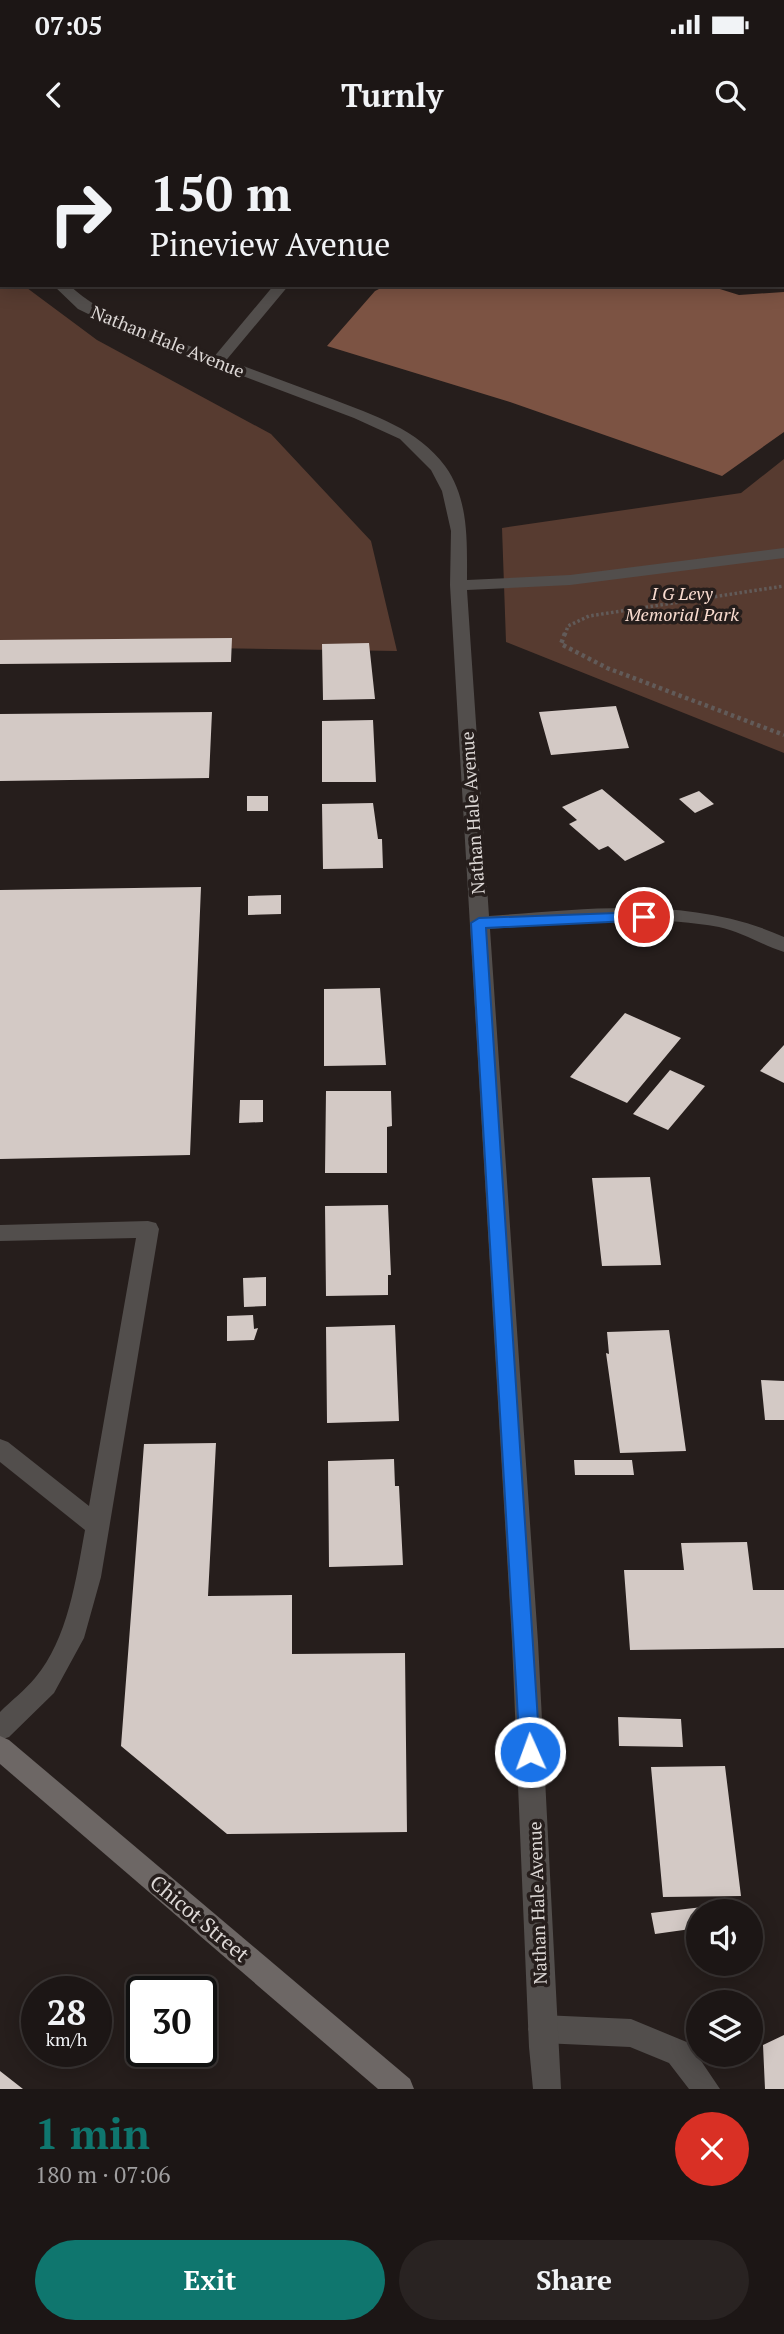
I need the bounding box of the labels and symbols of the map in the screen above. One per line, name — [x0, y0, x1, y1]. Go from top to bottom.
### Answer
street label: Nathan Hale Avenue — [88, 299, 248, 383]
park label: I G Levy Memorial Park — [624, 581, 739, 626]
street label: Nathan Hale Avenue — [454, 731, 490, 895]
pin — [614, 887, 674, 947]
position arrow — [493, 1715, 567, 1789]
street label: Nathan Hale Avenue — [522, 1821, 552, 1985]
street label: Chicot Street — [144, 1868, 256, 1968]
speed limit sign: 30 — [126, 1976, 217, 2067]

